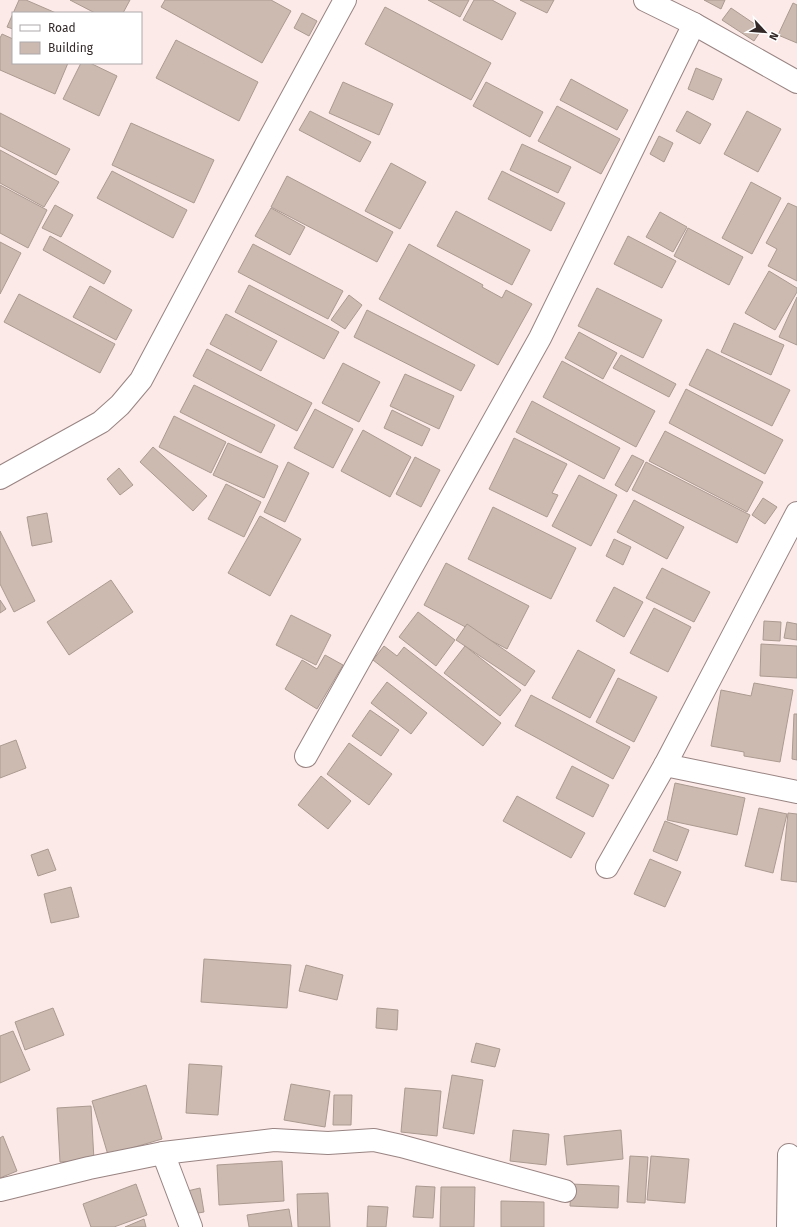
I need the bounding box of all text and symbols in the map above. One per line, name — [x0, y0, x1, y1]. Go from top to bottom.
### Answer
legend — [12, 12, 142, 64]
north arrow — [745, 12, 785, 52]
text: Road — [48, 21, 76, 35]
text: N — [766, 30, 781, 42]
text: Building — [48, 41, 94, 55]

